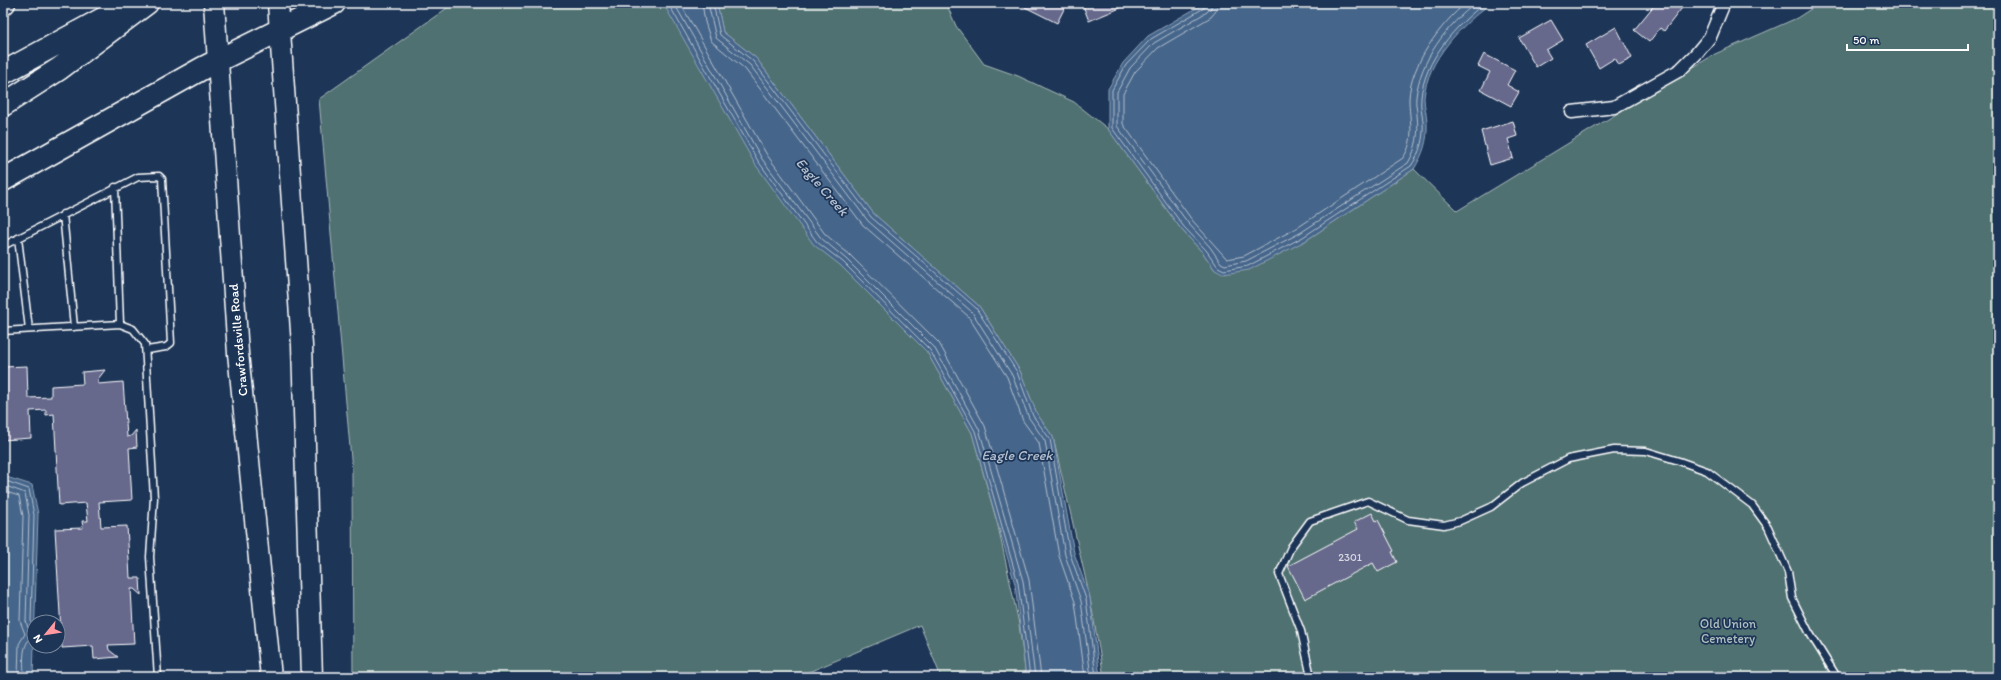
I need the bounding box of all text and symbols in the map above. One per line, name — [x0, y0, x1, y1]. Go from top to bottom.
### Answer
scale bar — [1847, 26, 1968, 52]
text: 50 m — [1853, 33, 1879, 47]
water label: Eagle Creek — [792, 155, 852, 220]
street label: Crawfordsville Road — [226, 283, 250, 397]
water label: Eagle Creek — [981, 447, 1053, 464]
house number: 2301 — [1338, 551, 1362, 564]
north arrow — [26, 614, 66, 654]
park label: Old Union Cemetery — [1700, 616, 1757, 646]
text: N — [30, 632, 45, 645]

